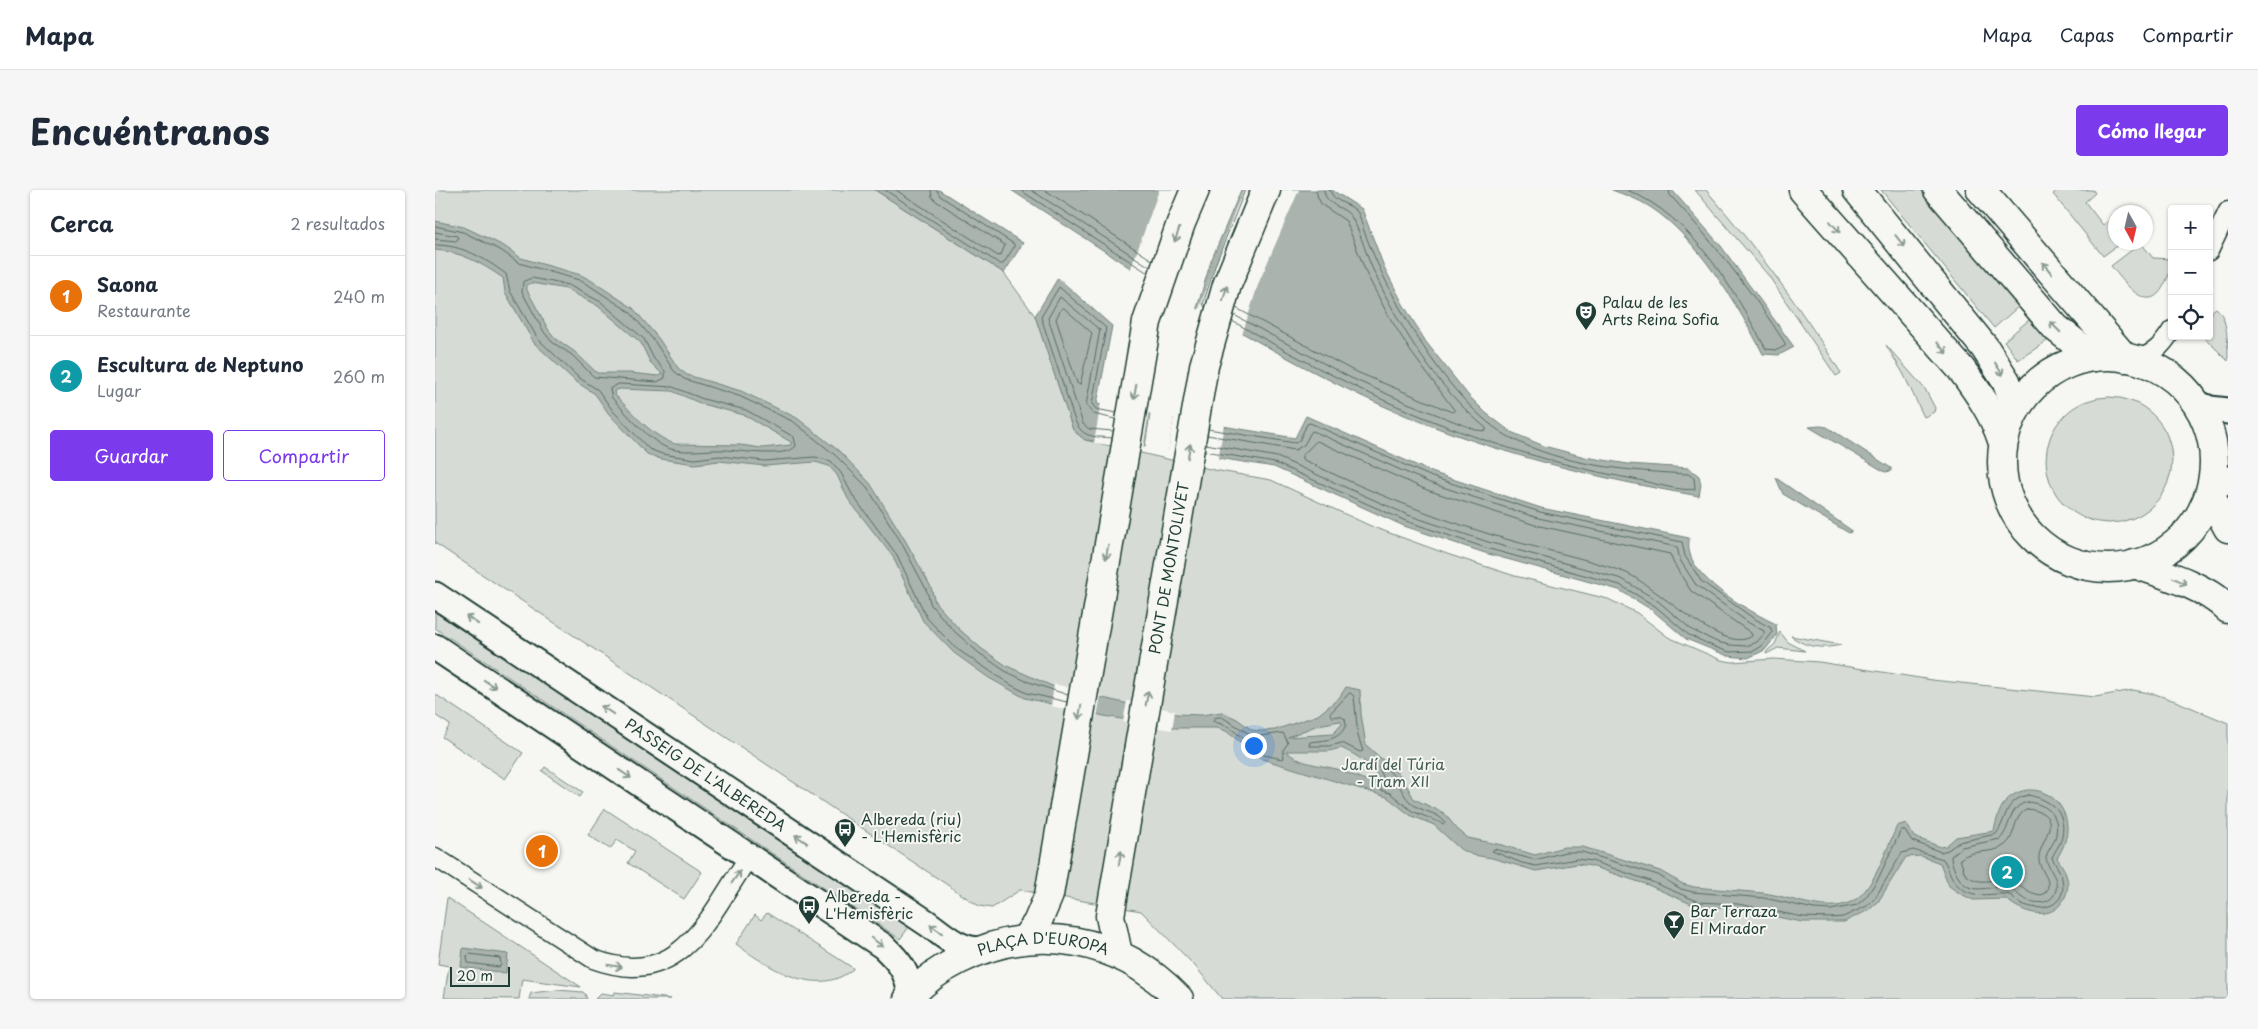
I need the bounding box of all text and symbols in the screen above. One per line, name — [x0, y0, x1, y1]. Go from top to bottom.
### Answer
text: Mapa — [25, 17, 94, 53]
text: Mapa — [1982, 21, 2032, 48]
text: Capas — [2060, 21, 2114, 48]
text: Compartir — [2142, 21, 2233, 48]
text: Encuéntranos — [30, 104, 270, 157]
button: Cómo llegar — [2076, 105, 2228, 156]
north arrow — [2108, 205, 2153, 250]
map controls — [2168, 205, 2213, 340]
button: + — [2168, 205, 2213, 250]
text: Cerca — [50, 207, 114, 239]
text: 2 resultados — [291, 211, 385, 235]
one-way arrow — [1829, 220, 1841, 233]
one-way arrow — [1171, 227, 1181, 243]
one-way arrow — [1894, 234, 1905, 247]
button: − — [2168, 250, 2213, 295]
one-way arrow — [2042, 262, 2053, 275]
text: Saona — [97, 270, 158, 298]
text: 1 — [62, 284, 70, 308]
text: 240 m — [333, 284, 385, 308]
one-way arrow — [1221, 286, 1231, 302]
place label: Palau de les Arts Reina Sofia — [1602, 290, 1720, 330]
button: locate — [2168, 295, 2213, 340]
text: Restaurante — [97, 298, 191, 322]
theatre icon: Palau de les Arts Reina Sofia — [1574, 300, 1598, 331]
one-way arrow — [2049, 320, 2061, 333]
one-way arrow — [1937, 342, 1948, 355]
text: Escultura de Neptuno — [97, 350, 303, 378]
one-way arrow — [1994, 362, 2004, 376]
text: 2 — [60, 364, 72, 388]
text: 260 m — [333, 364, 385, 388]
text: Lugar — [97, 378, 141, 402]
one-way arrow — [1130, 383, 1140, 399]
button: Guardar — [50, 430, 213, 481]
button: Compartir — [223, 430, 385, 481]
one-way arrow — [1185, 444, 1195, 460]
street label: PONT DE MONTOLIVET — [1142, 479, 1194, 655]
one-way arrow — [1102, 543, 1112, 559]
one-way arrow — [2172, 576, 2187, 586]
one-way arrow — [465, 615, 479, 625]
one-way arrow — [483, 679, 497, 689]
one-way arrow — [1143, 690, 1153, 706]
one-way arrow — [1075, 704, 1085, 720]
one-way arrow — [601, 705, 615, 715]
street label: PASSEIG DE L'ALBEREDA — [621, 712, 792, 836]
your location — [1241, 733, 1267, 759]
park label: Jardí del Túria - Tram XII — [1341, 752, 1445, 792]
one-way arrow — [618, 769, 632, 779]
place label: Albereda (riu) - L'Hemisfèric — [861, 807, 962, 847]
bus stop icon: Albereda (riu) - L'Hemisfèric — [833, 817, 857, 848]
pin: 1 — [526, 832, 558, 870]
one-way arrow — [794, 834, 808, 844]
one-way arrow — [1116, 851, 1126, 867]
pin: 2 — [1991, 853, 2023, 891]
one-way arrow — [731, 870, 741, 884]
one-way arrow — [469, 878, 483, 889]
place label: Albereda - L'Hemisfèric — [825, 884, 913, 924]
bus stop icon: Albereda - L'Hemisfèric — [797, 894, 821, 925]
place label: Bar Terraza El Mirador — [1690, 899, 1778, 939]
bar icon: Bar Terraza El Mirador — [1662, 909, 1686, 940]
one-way arrow — [930, 924, 943, 935]
street label: PLAÇA D'EUROPA — [974, 926, 1113, 961]
one-way arrow — [870, 937, 884, 947]
one-way arrow — [607, 961, 623, 971]
scale bar — [450, 964, 510, 987]
text: 20 m — [457, 965, 493, 986]

